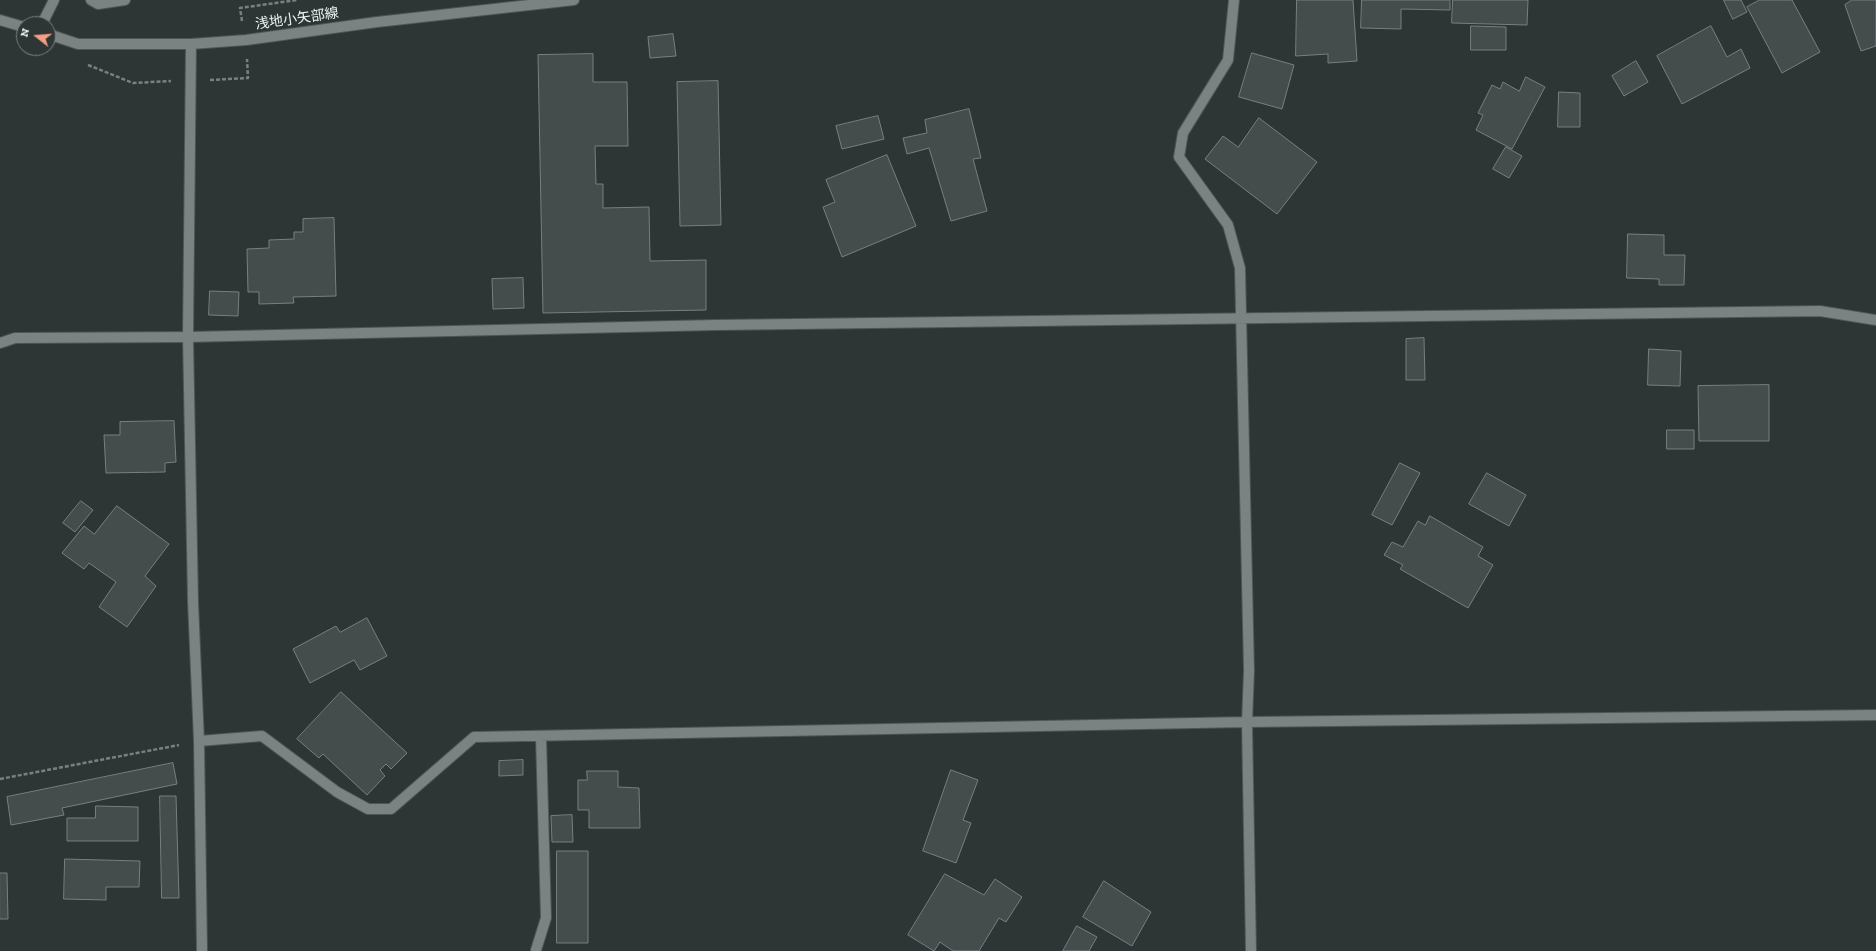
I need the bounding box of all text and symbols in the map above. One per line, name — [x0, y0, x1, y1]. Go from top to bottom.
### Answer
street label: 浅地小矢部線 — [254, 5, 340, 33]
north arrow — [16, 16, 56, 56]
text: N — [18, 27, 32, 39]

